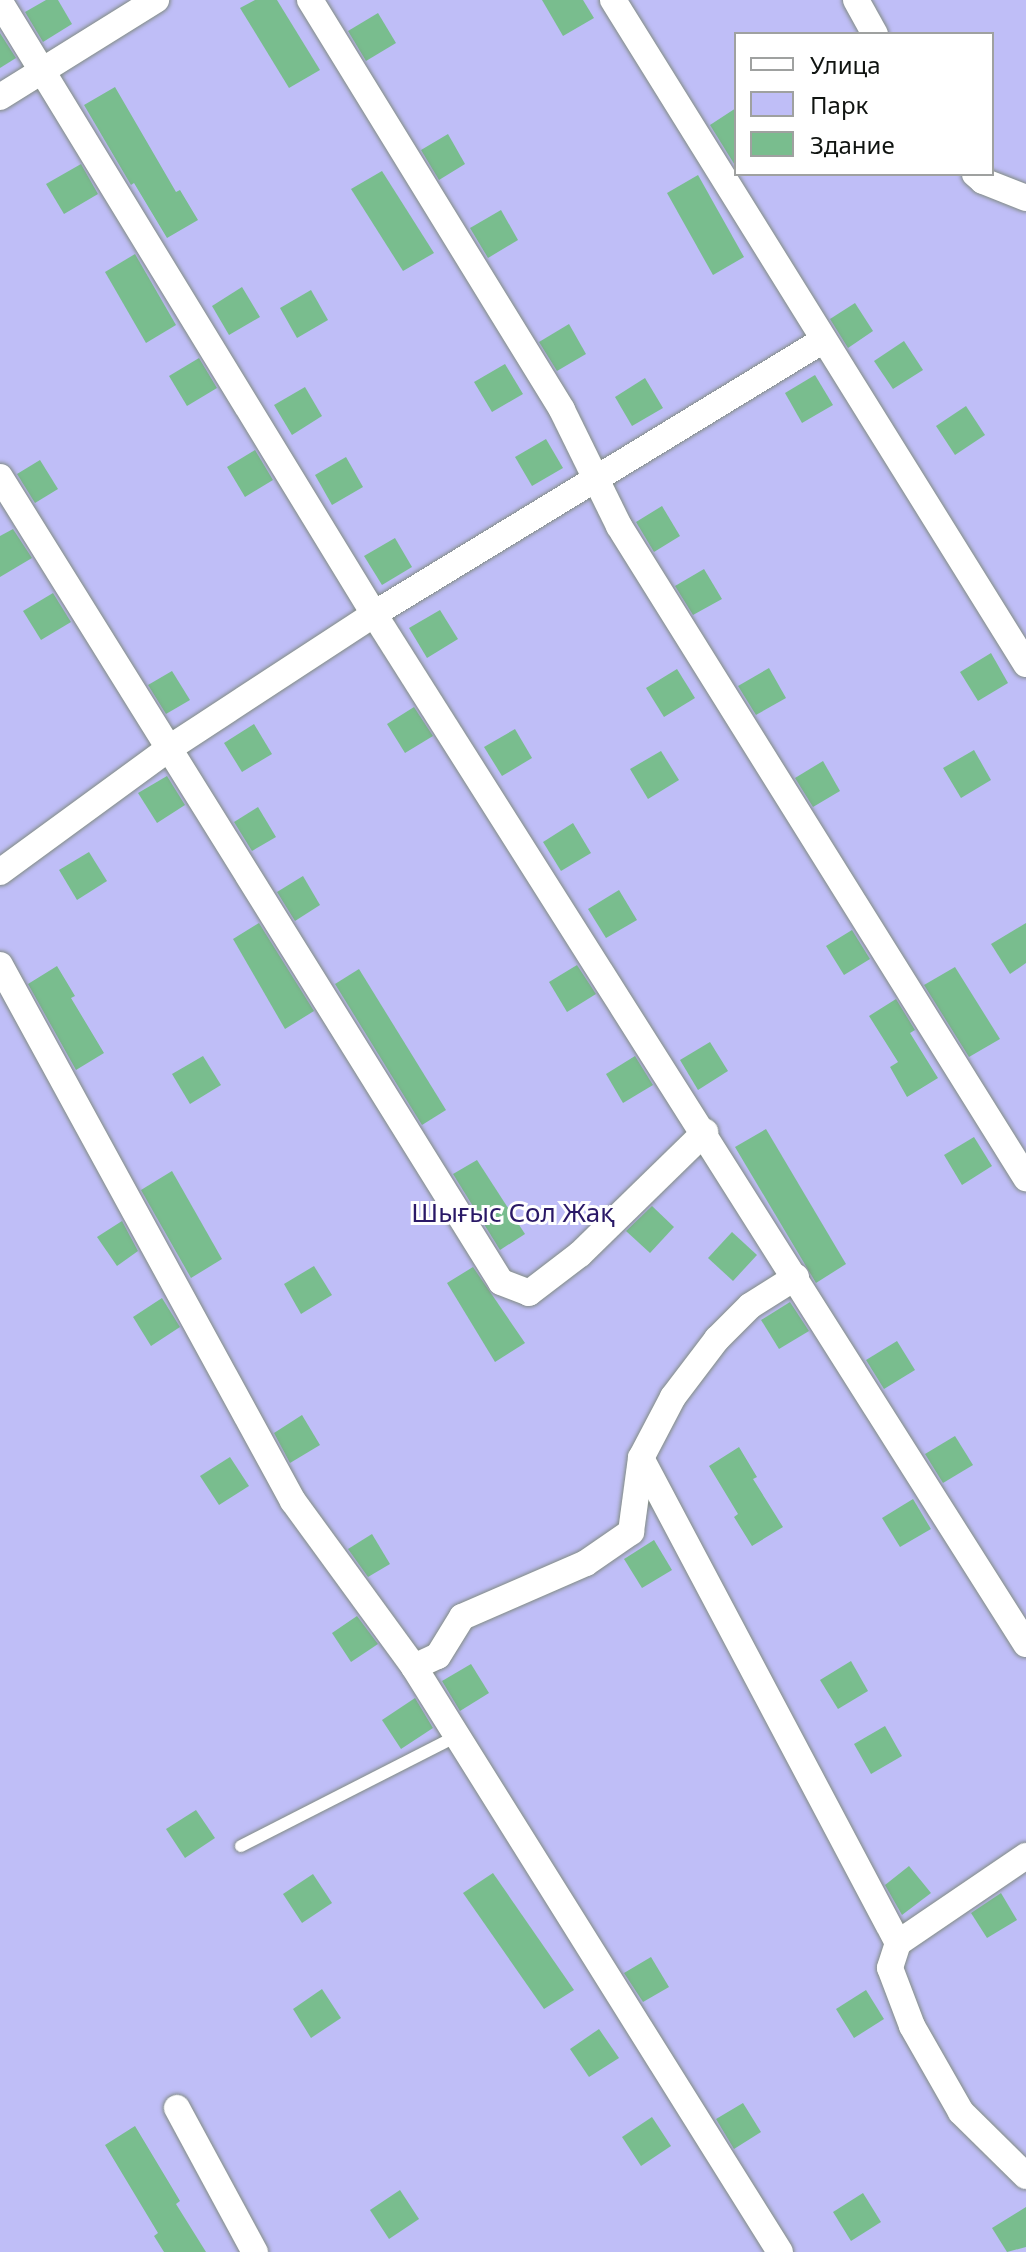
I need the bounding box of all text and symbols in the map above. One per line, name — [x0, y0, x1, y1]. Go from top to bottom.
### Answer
legend — [734, 32, 994, 176]
text: Улица — [810, 48, 881, 81]
text: Парк — [810, 88, 868, 121]
text: Здание — [810, 128, 895, 161]
park label: Шығыс Сол Жақ — [411, 1197, 615, 1229]

